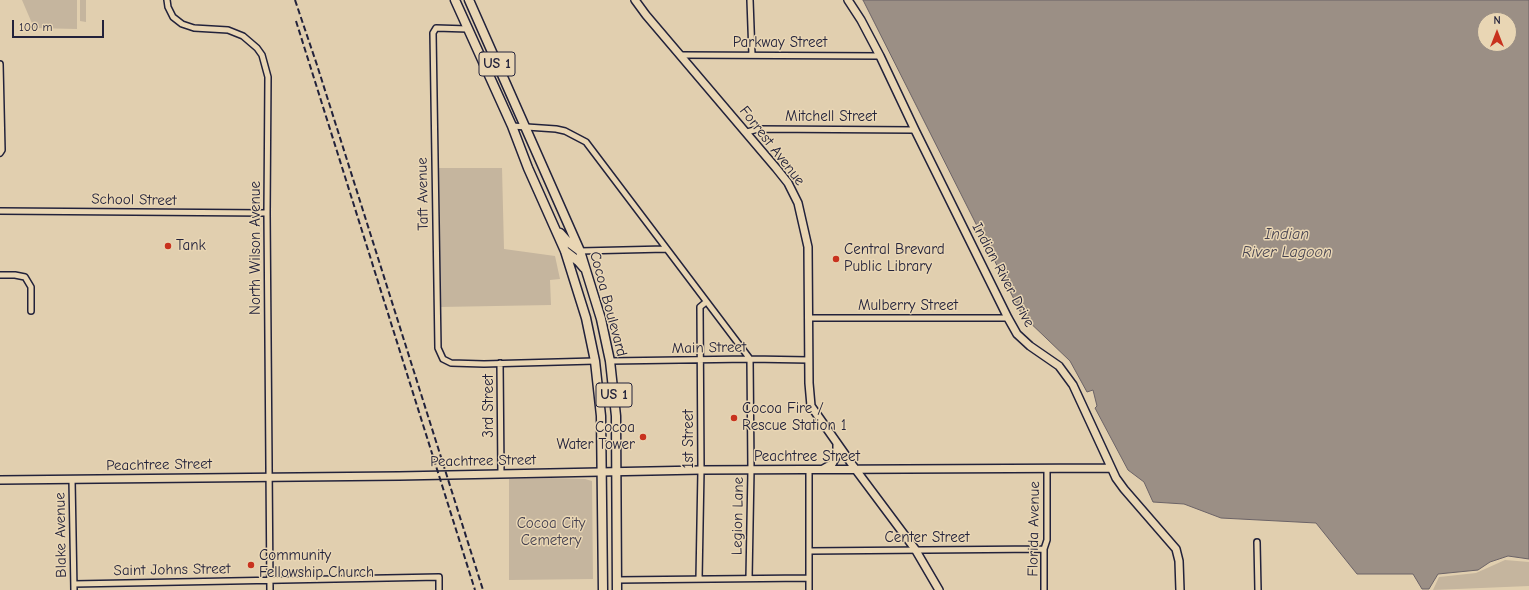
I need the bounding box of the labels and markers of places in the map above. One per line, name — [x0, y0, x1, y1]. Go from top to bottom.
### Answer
place label: Tank — [176, 237, 206, 255]
marker: Tank — [163, 241, 173, 251]
place label: Central Brevard Public Library — [844, 241, 945, 276]
marker: Central Brevard Public Library — [831, 254, 841, 264]
place label: Cocoa Fire / Rescue Station 1 — [742, 400, 847, 435]
marker: Cocoa Fire / Rescue Station 1 — [729, 413, 739, 423]
place label: Cocoa Water Tower — [557, 419, 635, 454]
marker: Cocoa Water Tower — [638, 432, 648, 442]
place label: Community Fellowship Church — [259, 547, 374, 582]
marker: Community Fellowship Church — [246, 560, 256, 570]

